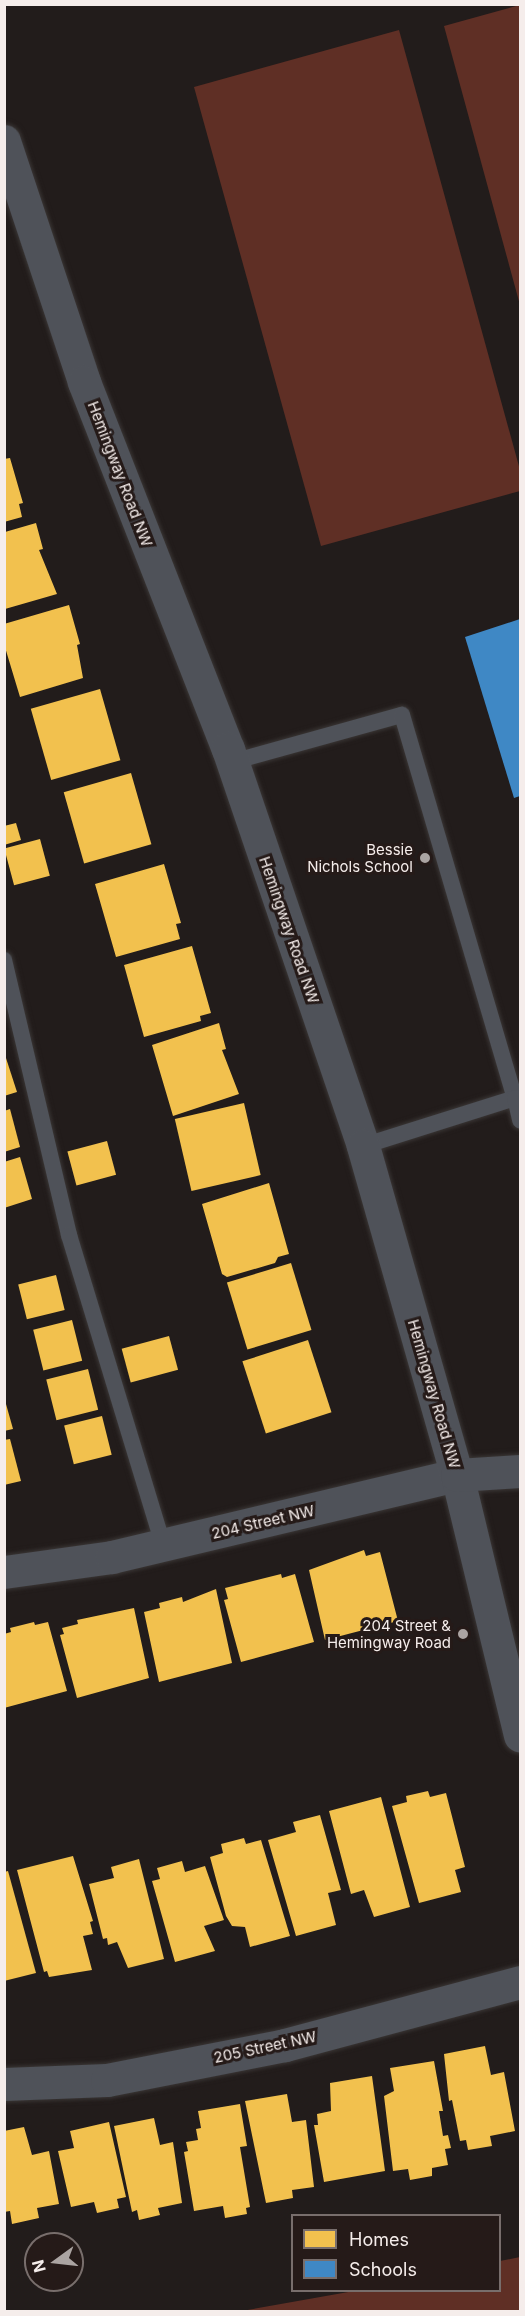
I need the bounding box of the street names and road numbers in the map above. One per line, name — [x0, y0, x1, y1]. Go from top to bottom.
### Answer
street label: Hemingway Road NW — [84, 399, 156, 549]
street label: Hemingway Road NW — [255, 854, 323, 1006]
street label: Hemingway Road NW — [404, 1317, 464, 1471]
street label: 204 Street NW — [210, 1501, 316, 1543]
street label: 205 Street NW — [212, 2027, 318, 2067]

